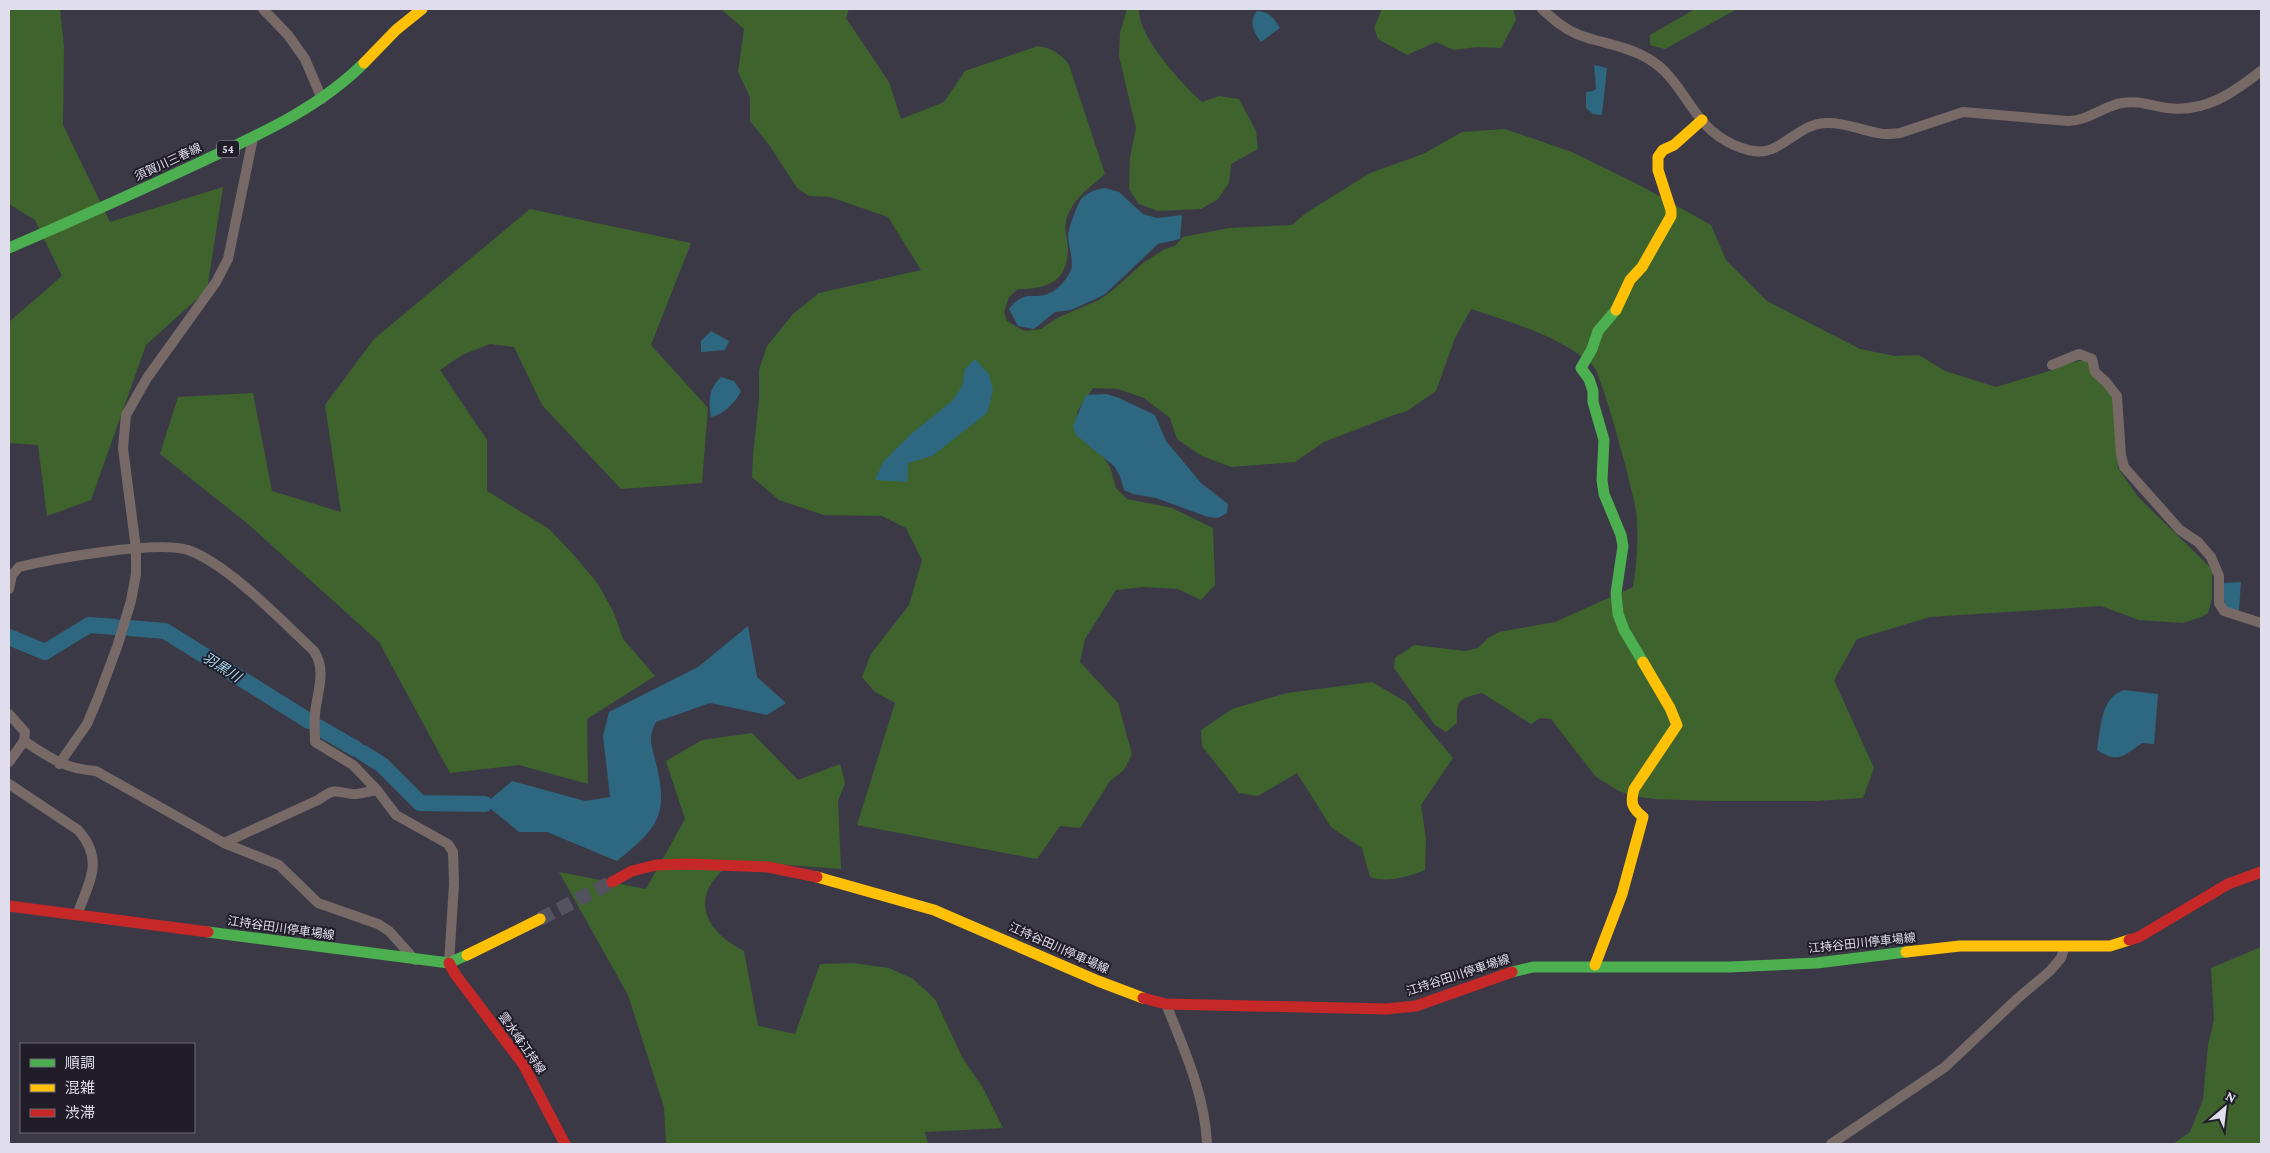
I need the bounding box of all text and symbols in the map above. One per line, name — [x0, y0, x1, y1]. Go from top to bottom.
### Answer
street label: 須賀川三春線 — [132, 140, 204, 184]
road number: 54 — [217, 140, 239, 158]
water label: 羽黒川 — [200, 649, 246, 686]
street label: 江持谷田川停車場線 — [227, 914, 335, 942]
street label: 江持谷田川停車場線 — [1007, 920, 1111, 976]
street label: 江持谷田川停車場線 — [1808, 930, 1916, 956]
street label: 江持谷田川停車場線 — [1404, 952, 1512, 998]
street label: 雲水峰江持線 — [496, 1009, 548, 1077]
legend — [20, 1043, 195, 1133]
text: 順調 — [65, 1055, 95, 1071]
text: 混雑 — [65, 1080, 95, 1096]
north arrow — [2200, 1083, 2250, 1133]
text: N — [2223, 1087, 2239, 1106]
text: 渋滞 — [65, 1105, 95, 1121]

